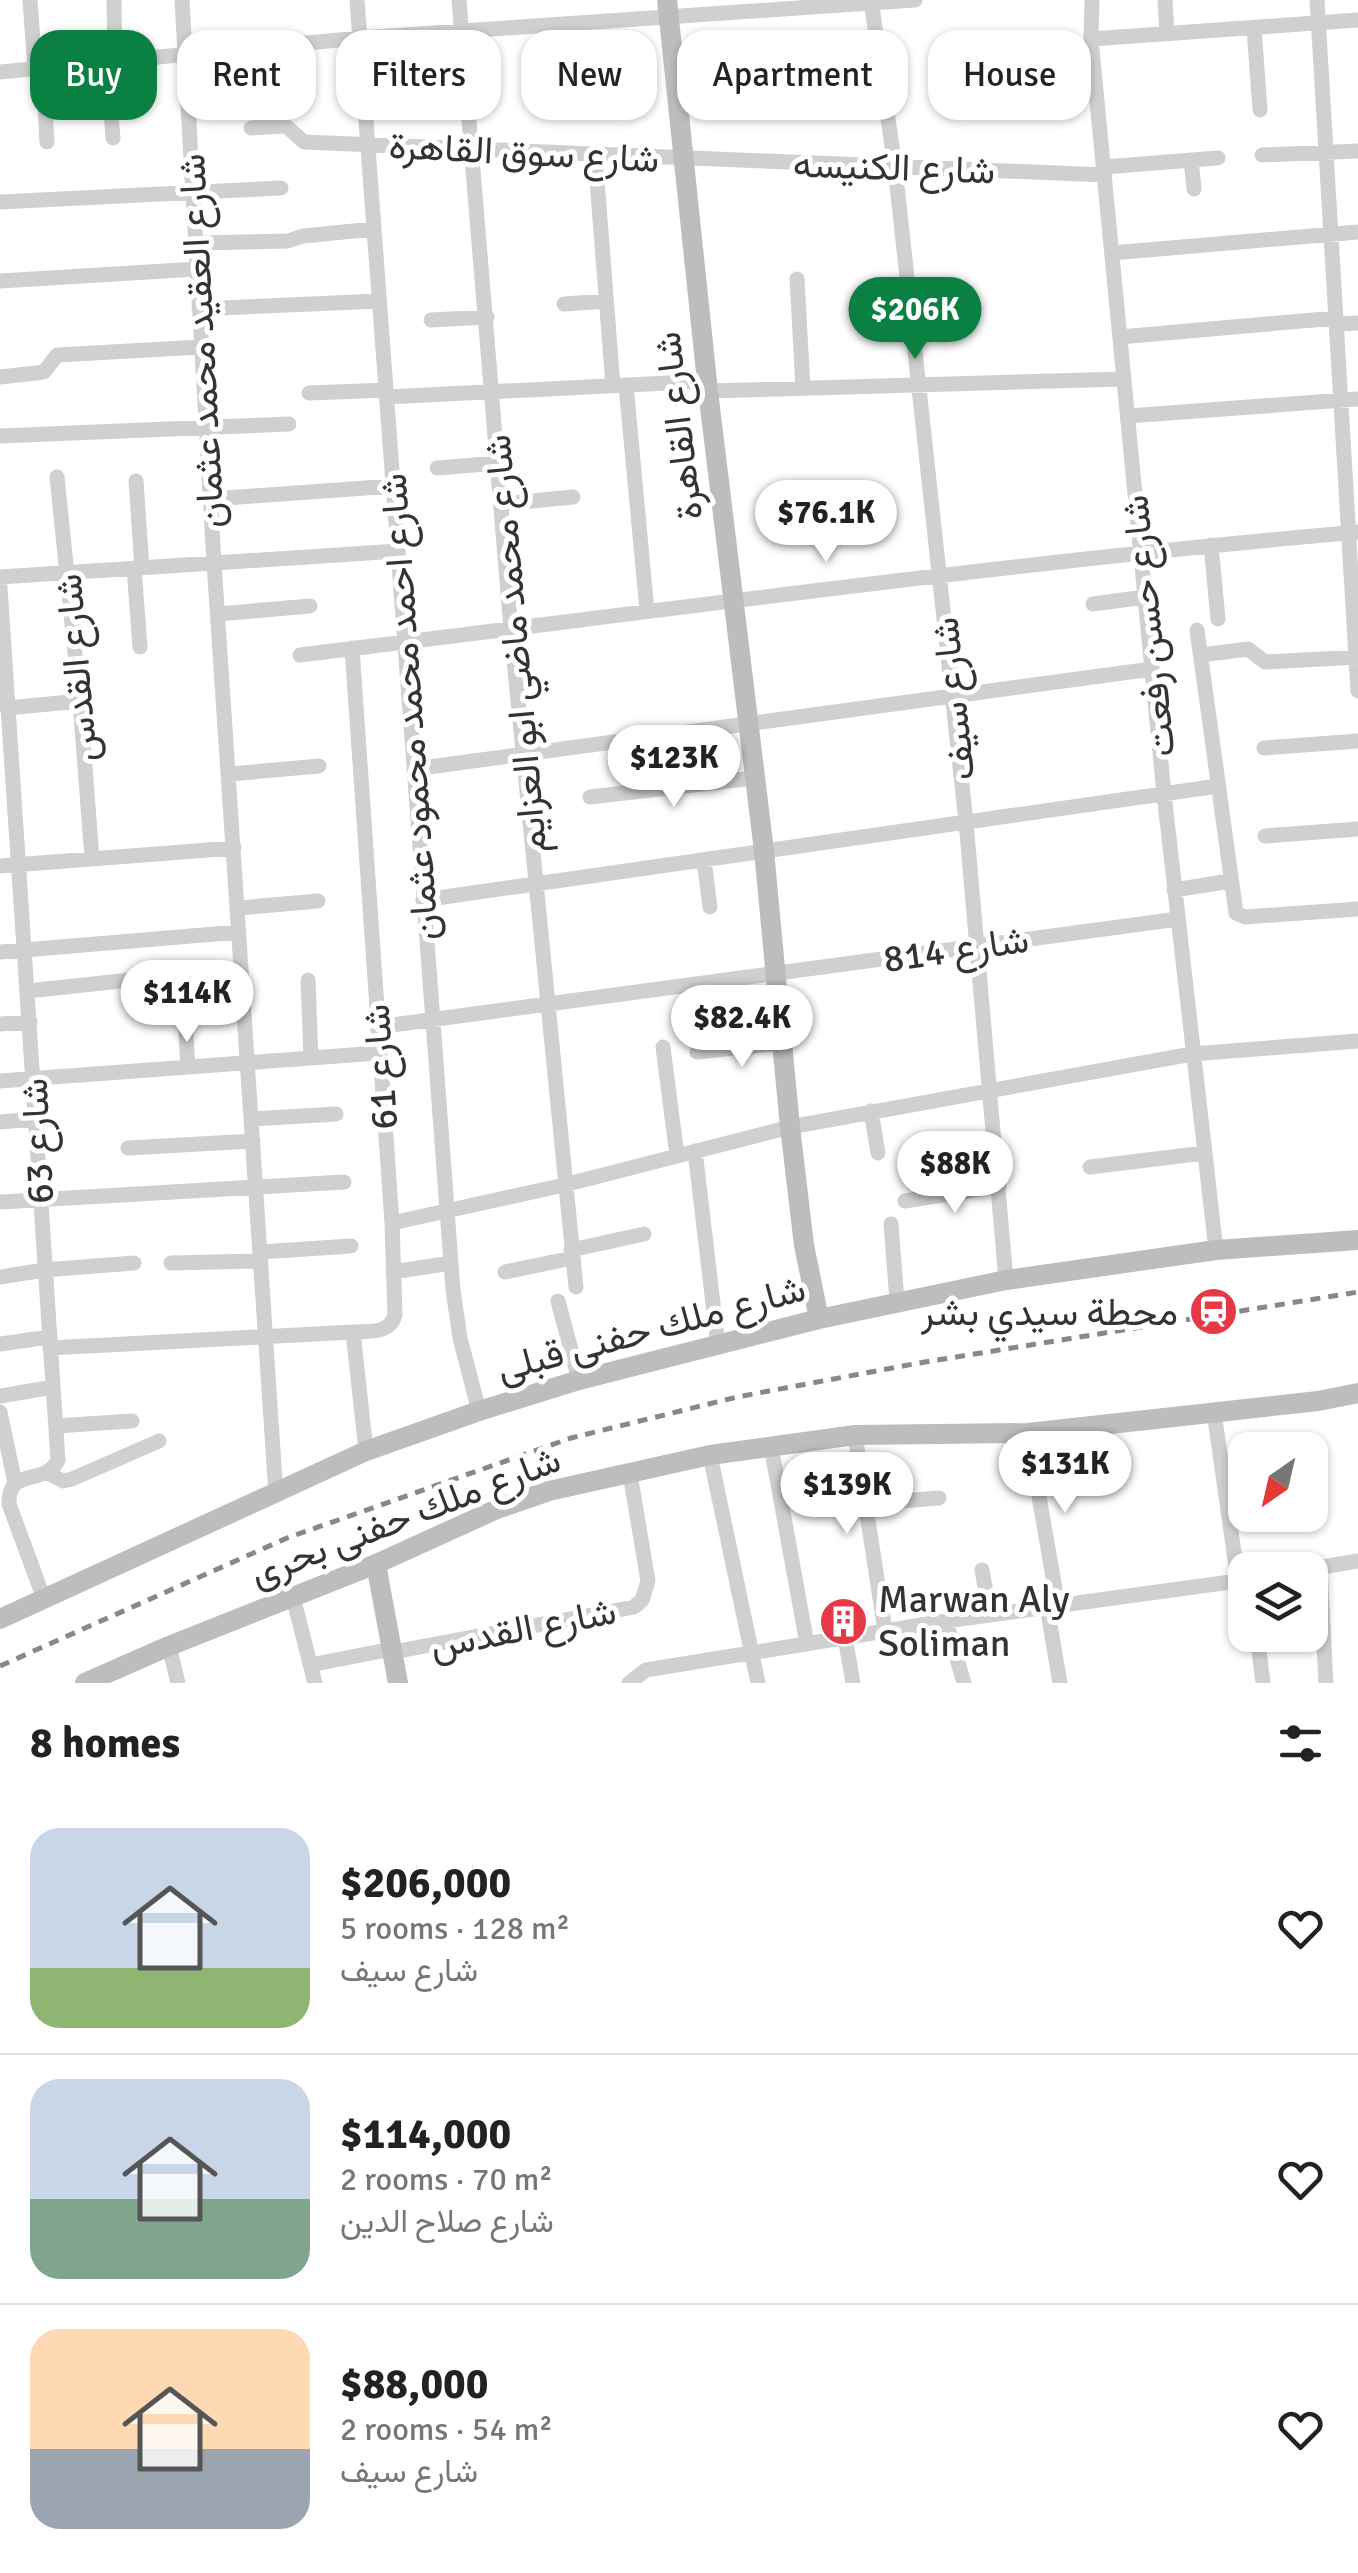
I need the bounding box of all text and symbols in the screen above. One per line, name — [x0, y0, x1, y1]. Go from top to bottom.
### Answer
chip: Buy — [30, 30, 157, 120]
chip: Rent — [177, 30, 316, 120]
chip: Filters — [336, 30, 501, 120]
chip: New — [521, 30, 657, 120]
chip: Apartment — [677, 30, 908, 120]
chip: House — [928, 30, 1091, 120]
street label: شارع سوق القاهرة — [387, 122, 660, 185]
street label: شارع الكنيسه — [792, 140, 996, 197]
street label: شارع العقيد محمد عثمان — [168, 152, 237, 529]
pin: $206K — [845, 277, 985, 362]
text: $206K — [871, 290, 959, 329]
street label: شارع القاهرة — [644, 329, 715, 523]
street label: شارع محمد ماضي ابو العزايم — [474, 432, 564, 855]
street label: شارع احمد محمد محمود عثمان — [370, 472, 451, 942]
pin: $76.1K — [745, 480, 907, 565]
text: $76.1K — [777, 493, 875, 532]
street label: شارع حسن رفعت — [1111, 493, 1188, 759]
street label: شارع القدس — [45, 572, 110, 764]
street label: شارع سيف — [922, 615, 987, 783]
pin: $123K — [604, 725, 744, 810]
text: $123K — [630, 738, 718, 777]
street label: شارع 814 — [880, 916, 1032, 985]
pin: $114K — [117, 960, 257, 1045]
text: $114K — [143, 973, 231, 1012]
pin: $82.4K — [661, 985, 823, 1070]
text: $82.4K — [693, 998, 791, 1037]
street label: شارع 61 — [353, 1002, 410, 1131]
street label: شارع 63 — [11, 1077, 66, 1205]
pin: $88K — [896, 1131, 1014, 1216]
text: $88K — [919, 1144, 991, 1183]
street label: شارع ملك حفنى قبلى — [492, 1265, 811, 1394]
station icon: محطة سيدي بشر — [1187, 1286, 1239, 1338]
place label: محطة سيدي بشر — [920, 1289, 1178, 1343]
pin: $131K — [995, 1431, 1135, 1516]
north arrow — [1228, 1432, 1328, 1532]
map controls — [1228, 1432, 1328, 1652]
street label: شارع ملك حفنى بحرى — [243, 1436, 568, 1599]
text: $131K — [1021, 1444, 1109, 1483]
pin: $139K — [777, 1452, 917, 1537]
text: $139K — [803, 1465, 891, 1504]
button: layers — [1228, 1552, 1328, 1652]
place label: Marwan Aly Soliman — [878, 1576, 1070, 1667]
street label: شارع القدس — [426, 1587, 621, 1672]
building icon: Marwan Aly Soliman — [817, 1595, 869, 1647]
icon: filters — [1273, 1716, 1328, 1771]
text: 8 homes — [30, 1718, 180, 1769]
text: $206,000 — [340, 1858, 511, 1909]
icon: home — [110, 1868, 230, 1988]
icon: heart — [1273, 1901, 1328, 1956]
text: 5 rooms · 128 m² — [340, 1909, 570, 1948]
text: شارع سيف — [340, 1951, 478, 1990]
text: $114,000 — [340, 2109, 511, 2160]
icon: home — [110, 2119, 230, 2239]
icon: heart — [1273, 2152, 1328, 2207]
text: 2 rooms · 70 m² — [340, 2160, 553, 2199]
text: شارع صلاح الدين — [340, 2202, 554, 2241]
text: $88,000 — [340, 2359, 488, 2410]
icon: home — [110, 2369, 230, 2489]
icon: heart — [1273, 2402, 1328, 2457]
text: 2 rooms · 54 m² — [340, 2410, 553, 2449]
text: شارع سيف — [340, 2452, 478, 2491]

